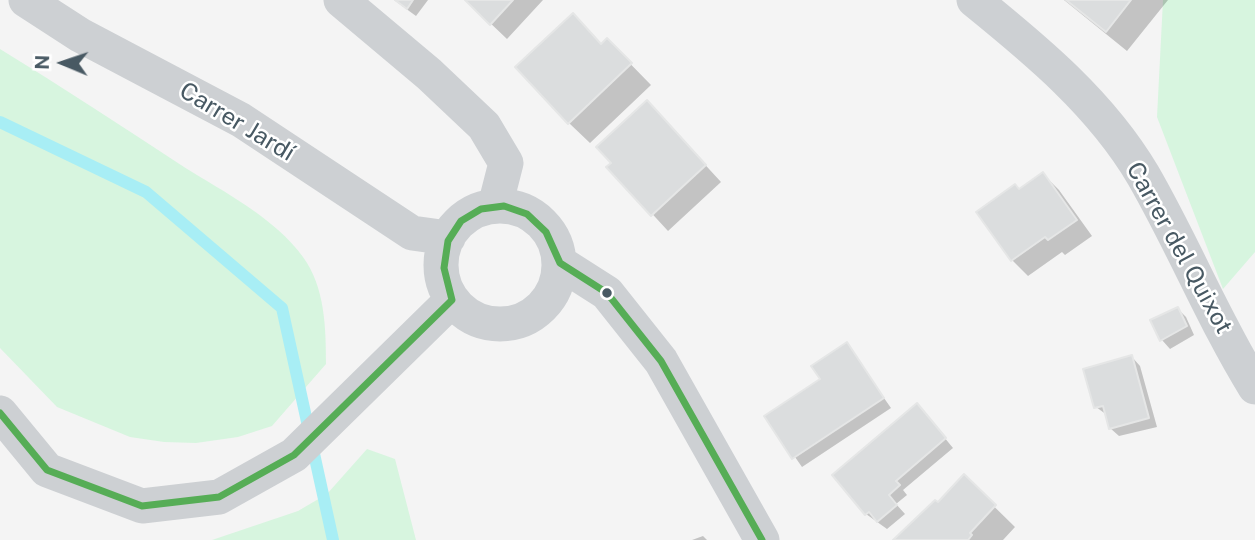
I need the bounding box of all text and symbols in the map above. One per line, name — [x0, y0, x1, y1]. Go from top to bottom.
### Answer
north arrow — [28, 28, 98, 98]
text: N — [31, 54, 53, 70]
street label: Carrer Jardí — [174, 76, 300, 168]
street label: Carrer del Quixot — [1120, 157, 1238, 339]
unlabelled marker — [600, 286, 614, 300]

